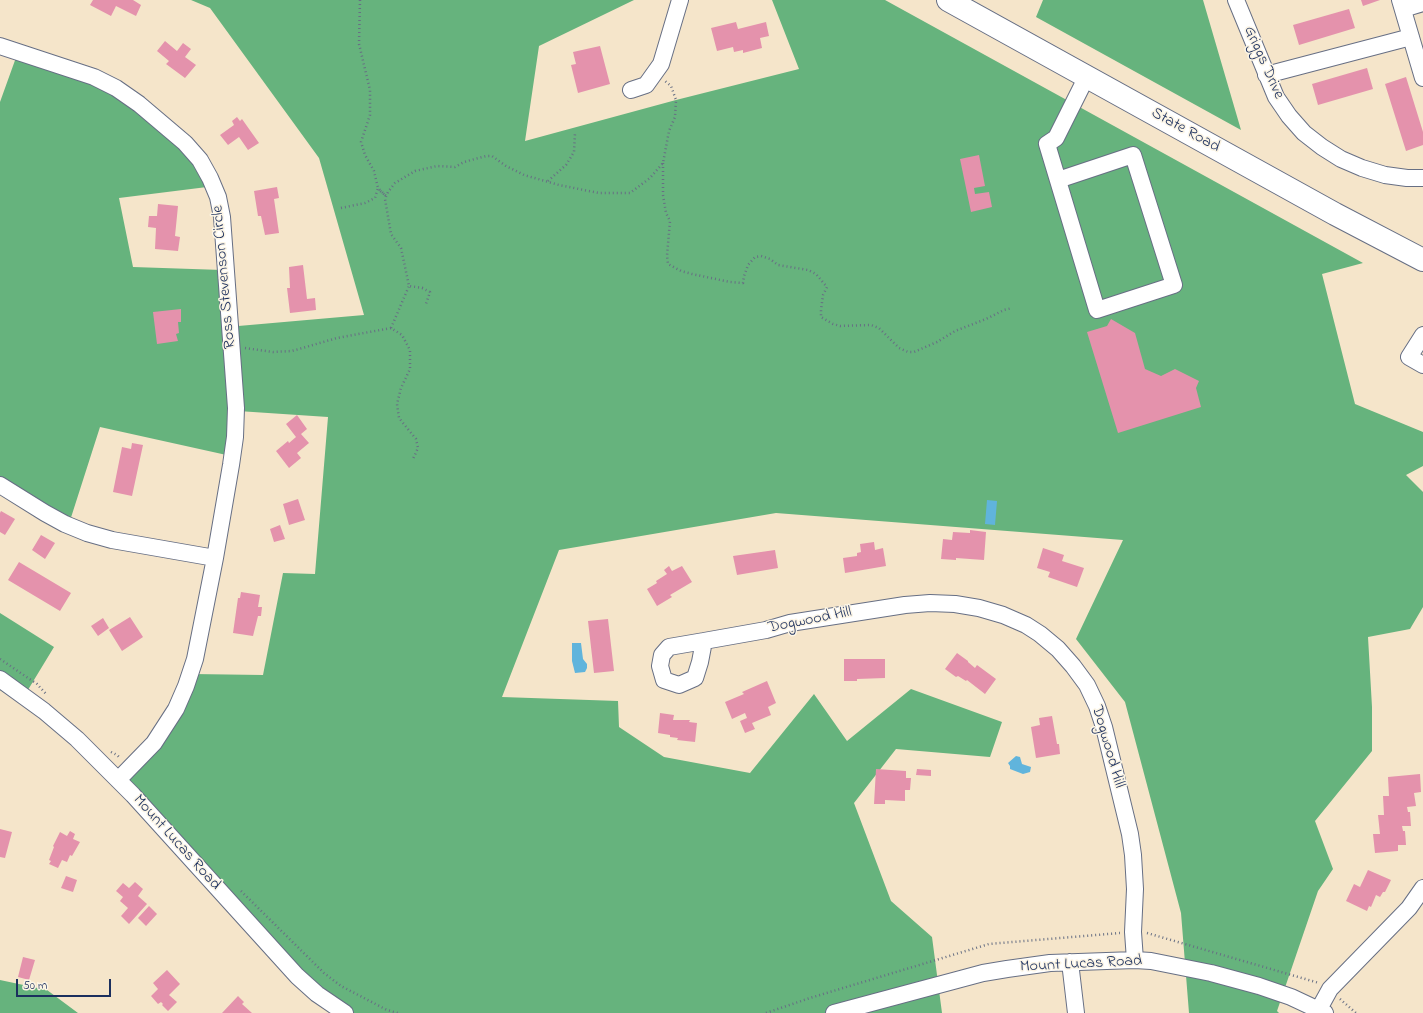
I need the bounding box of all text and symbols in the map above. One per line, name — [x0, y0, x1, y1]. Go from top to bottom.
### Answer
street label: Griggs Drive — [1238, 24, 1288, 102]
street label: State Road — [1147, 104, 1223, 158]
street label: Ross Stevenson Circle — [209, 204, 241, 350]
street label: Dogwood Hill — [767, 603, 853, 639]
street label: Dogwood Hill — [1086, 704, 1128, 790]
street label: Mount Lucas Road — [128, 791, 224, 895]
street label: Mount Lucas Road — [1020, 952, 1142, 978]
scale bar — [18, 971, 113, 997]
text: 50 m — [23, 977, 47, 995]

